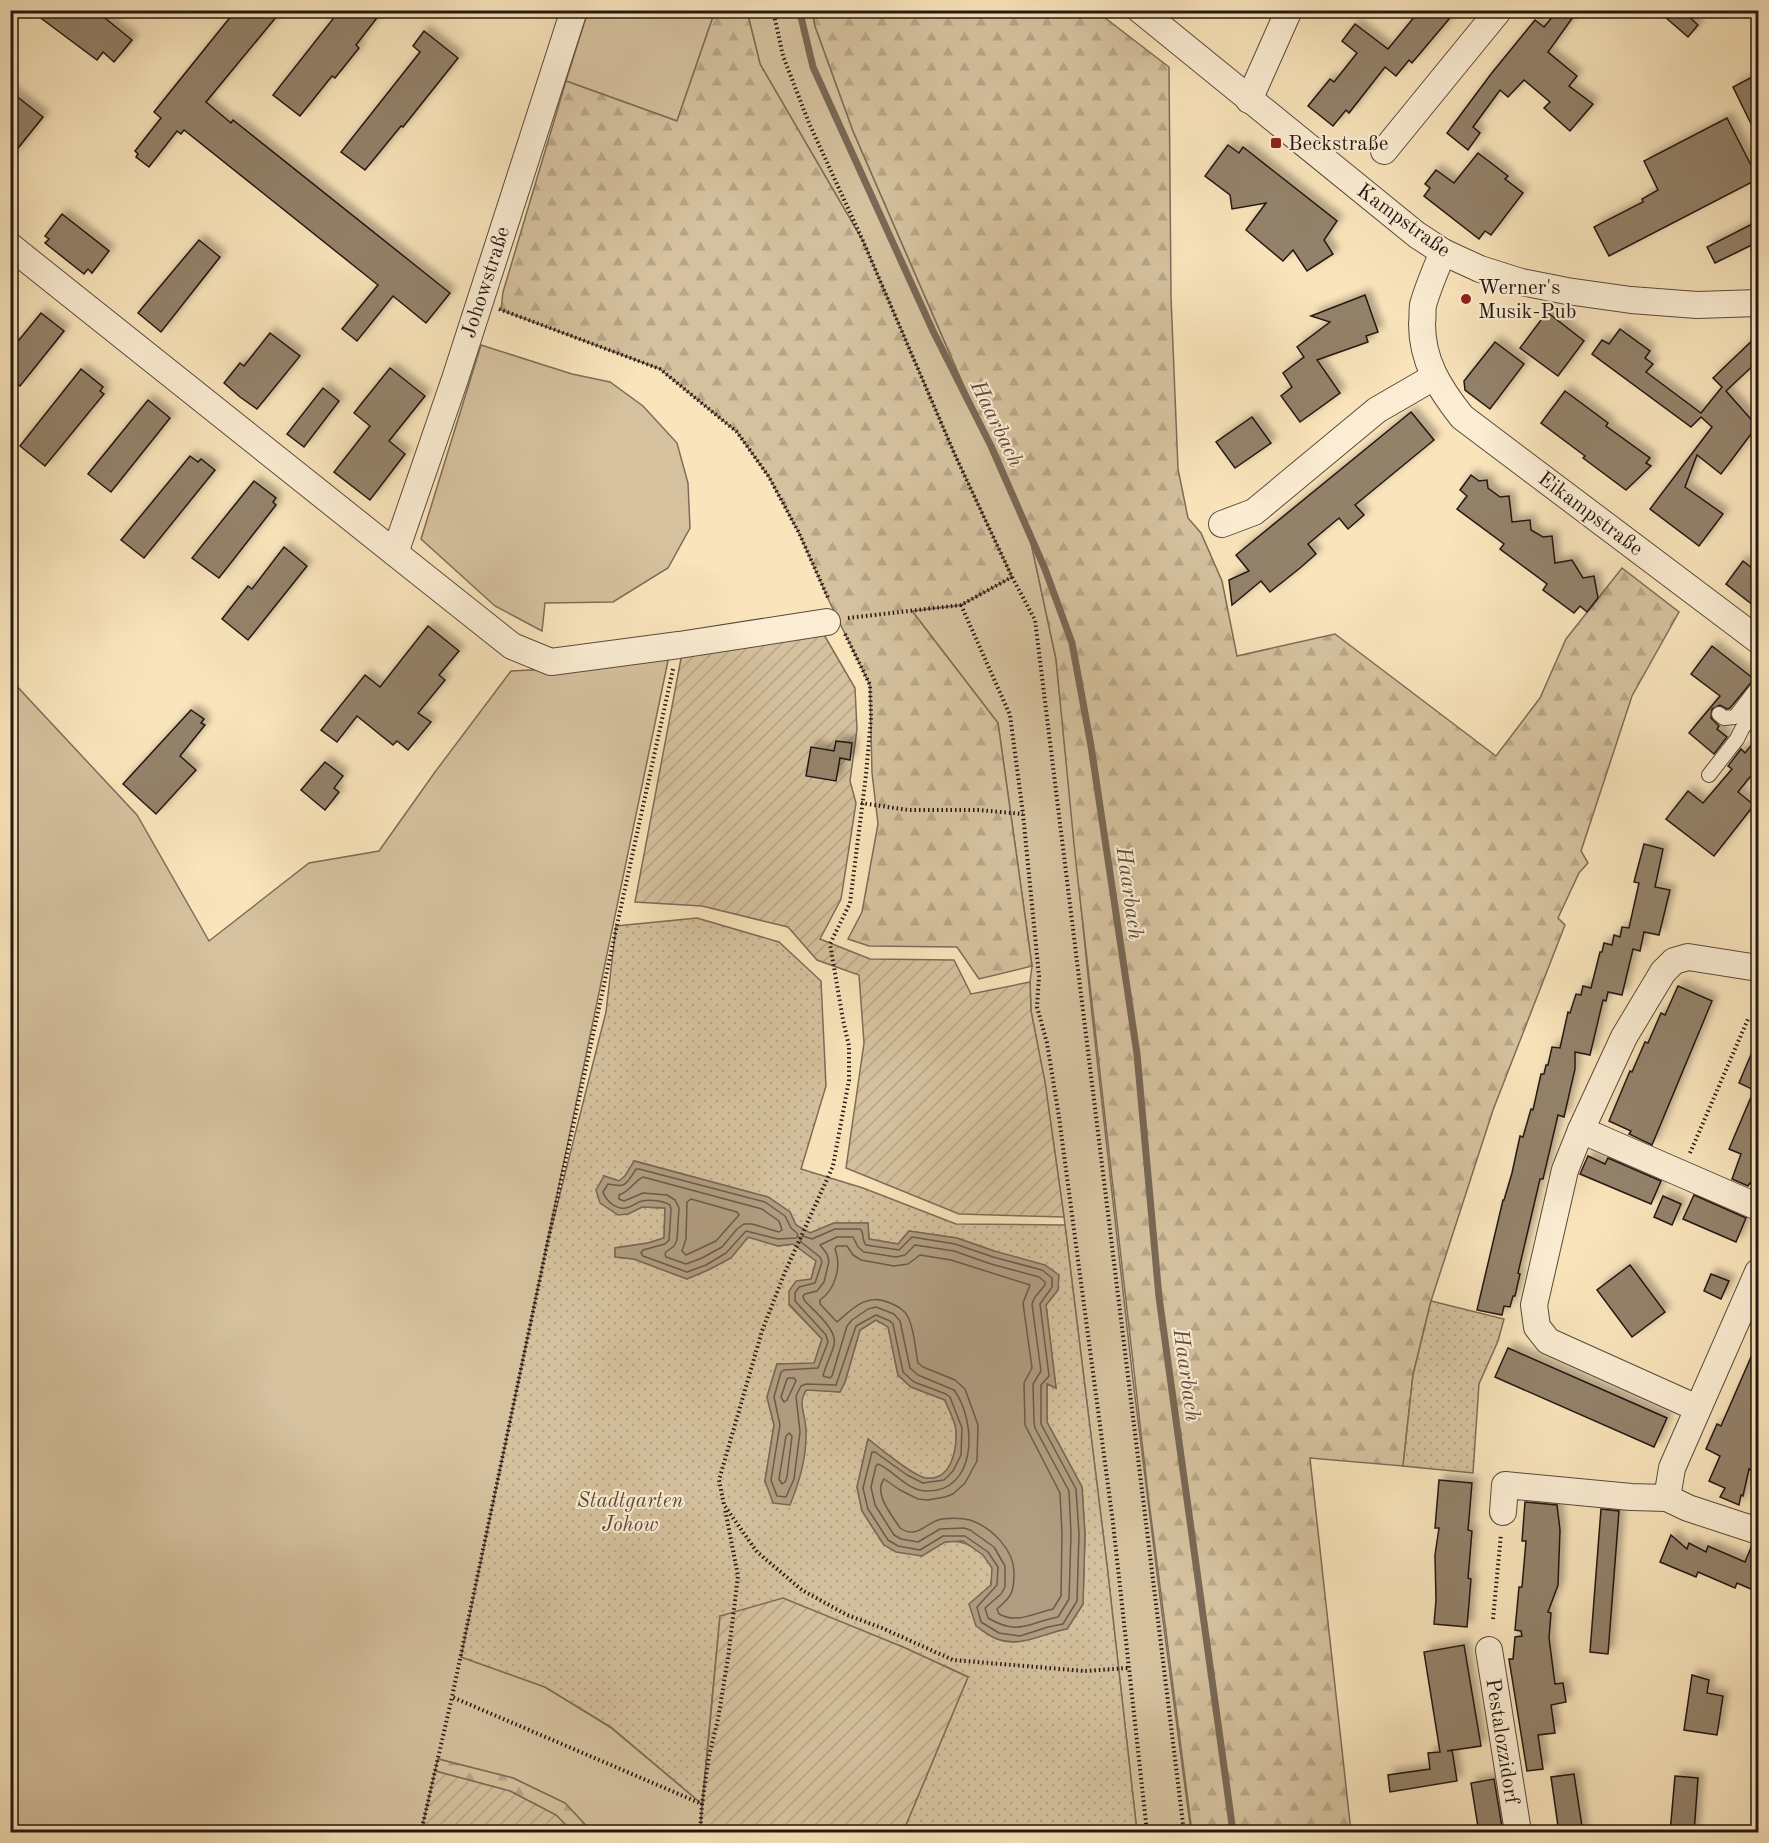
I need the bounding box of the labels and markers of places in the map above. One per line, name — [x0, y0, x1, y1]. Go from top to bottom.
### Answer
place label: Beckstraße — [1288, 134, 1388, 155]
marker: Beckstraße — [1269, 136, 1283, 150]
place label: Werner's Musik-Pub — [1478, 278, 1577, 323]
marker: Werner's Musik-Pub — [1459, 292, 1473, 306]

